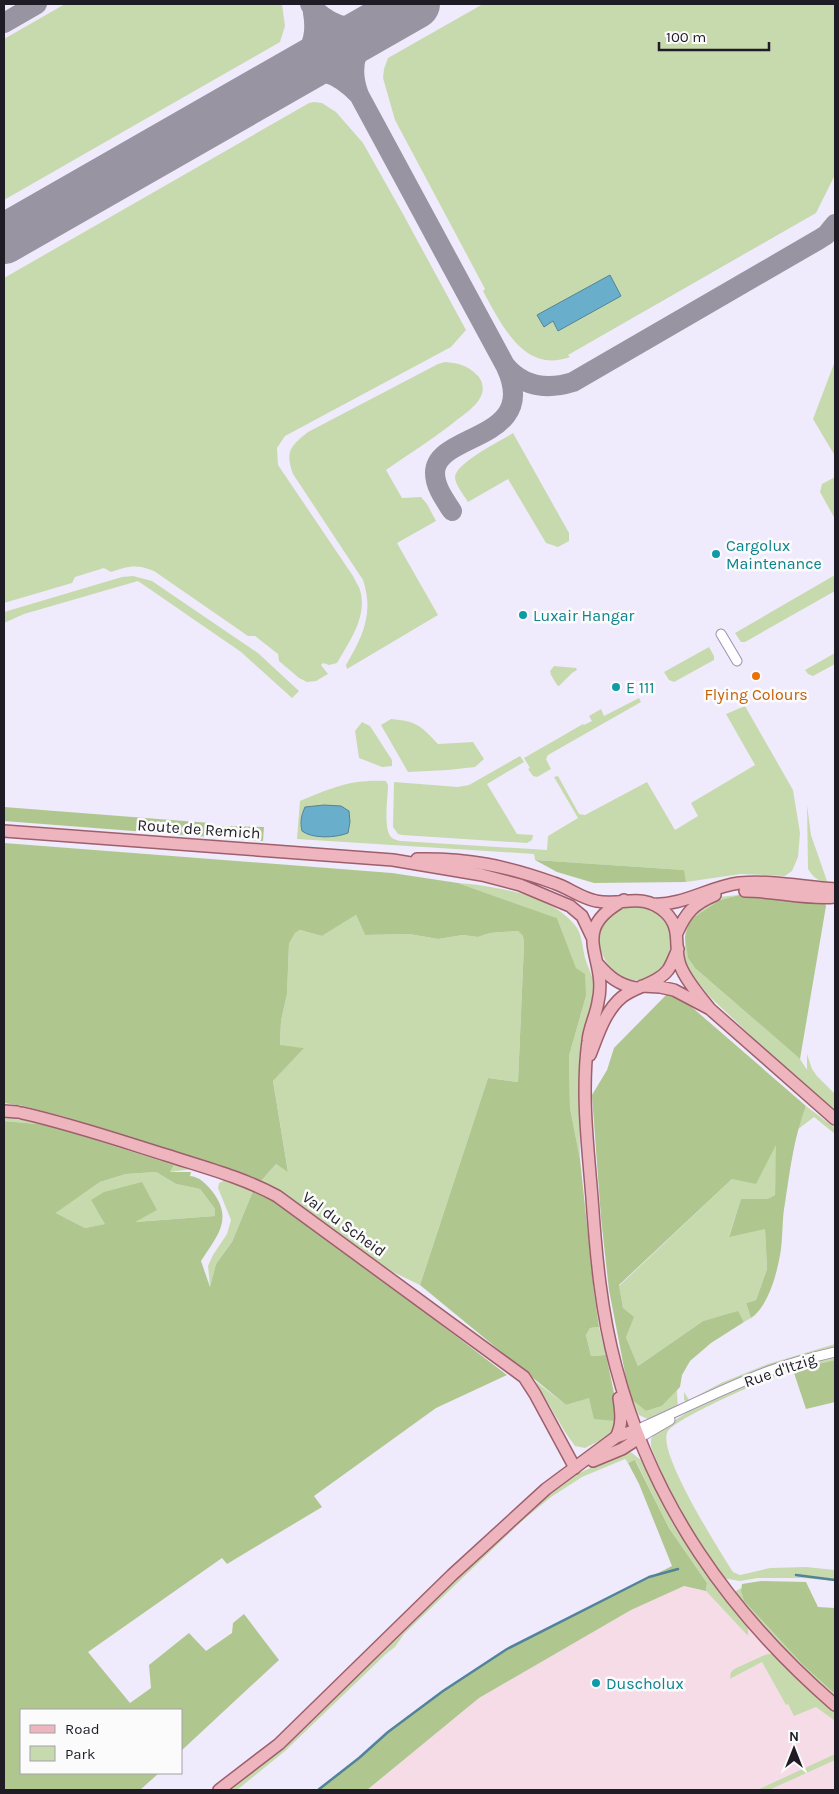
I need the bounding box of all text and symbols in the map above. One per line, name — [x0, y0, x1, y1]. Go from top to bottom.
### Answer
scale bar — [659, 20, 769, 52]
text: 100 m — [666, 28, 706, 46]
place label: Cargolux Maintenance — [726, 536, 822, 573]
marker: Cargolux Maintenance — [710, 548, 722, 560]
place label: Luxair Hangar — [533, 606, 635, 625]
marker: Luxair Hangar — [517, 609, 529, 621]
marker: Flying Colours — [750, 670, 762, 682]
place label: E 111 — [626, 678, 655, 697]
marker: E 111 — [610, 681, 622, 693]
place label: Flying Colours — [704, 685, 808, 704]
street label: Route de Remich — [137, 815, 261, 843]
street label: Val du Scheid — [299, 1187, 389, 1261]
street label: Rue d'Itzig — [741, 1349, 819, 1391]
place label: Duscholux — [606, 1674, 684, 1693]
marker: Duscholux — [590, 1677, 602, 1689]
legend — [20, 1709, 182, 1774]
text: Road — [65, 1720, 100, 1738]
north arrow — [769, 1724, 819, 1774]
text: N — [789, 1728, 799, 1745]
text: Park — [65, 1745, 95, 1763]

